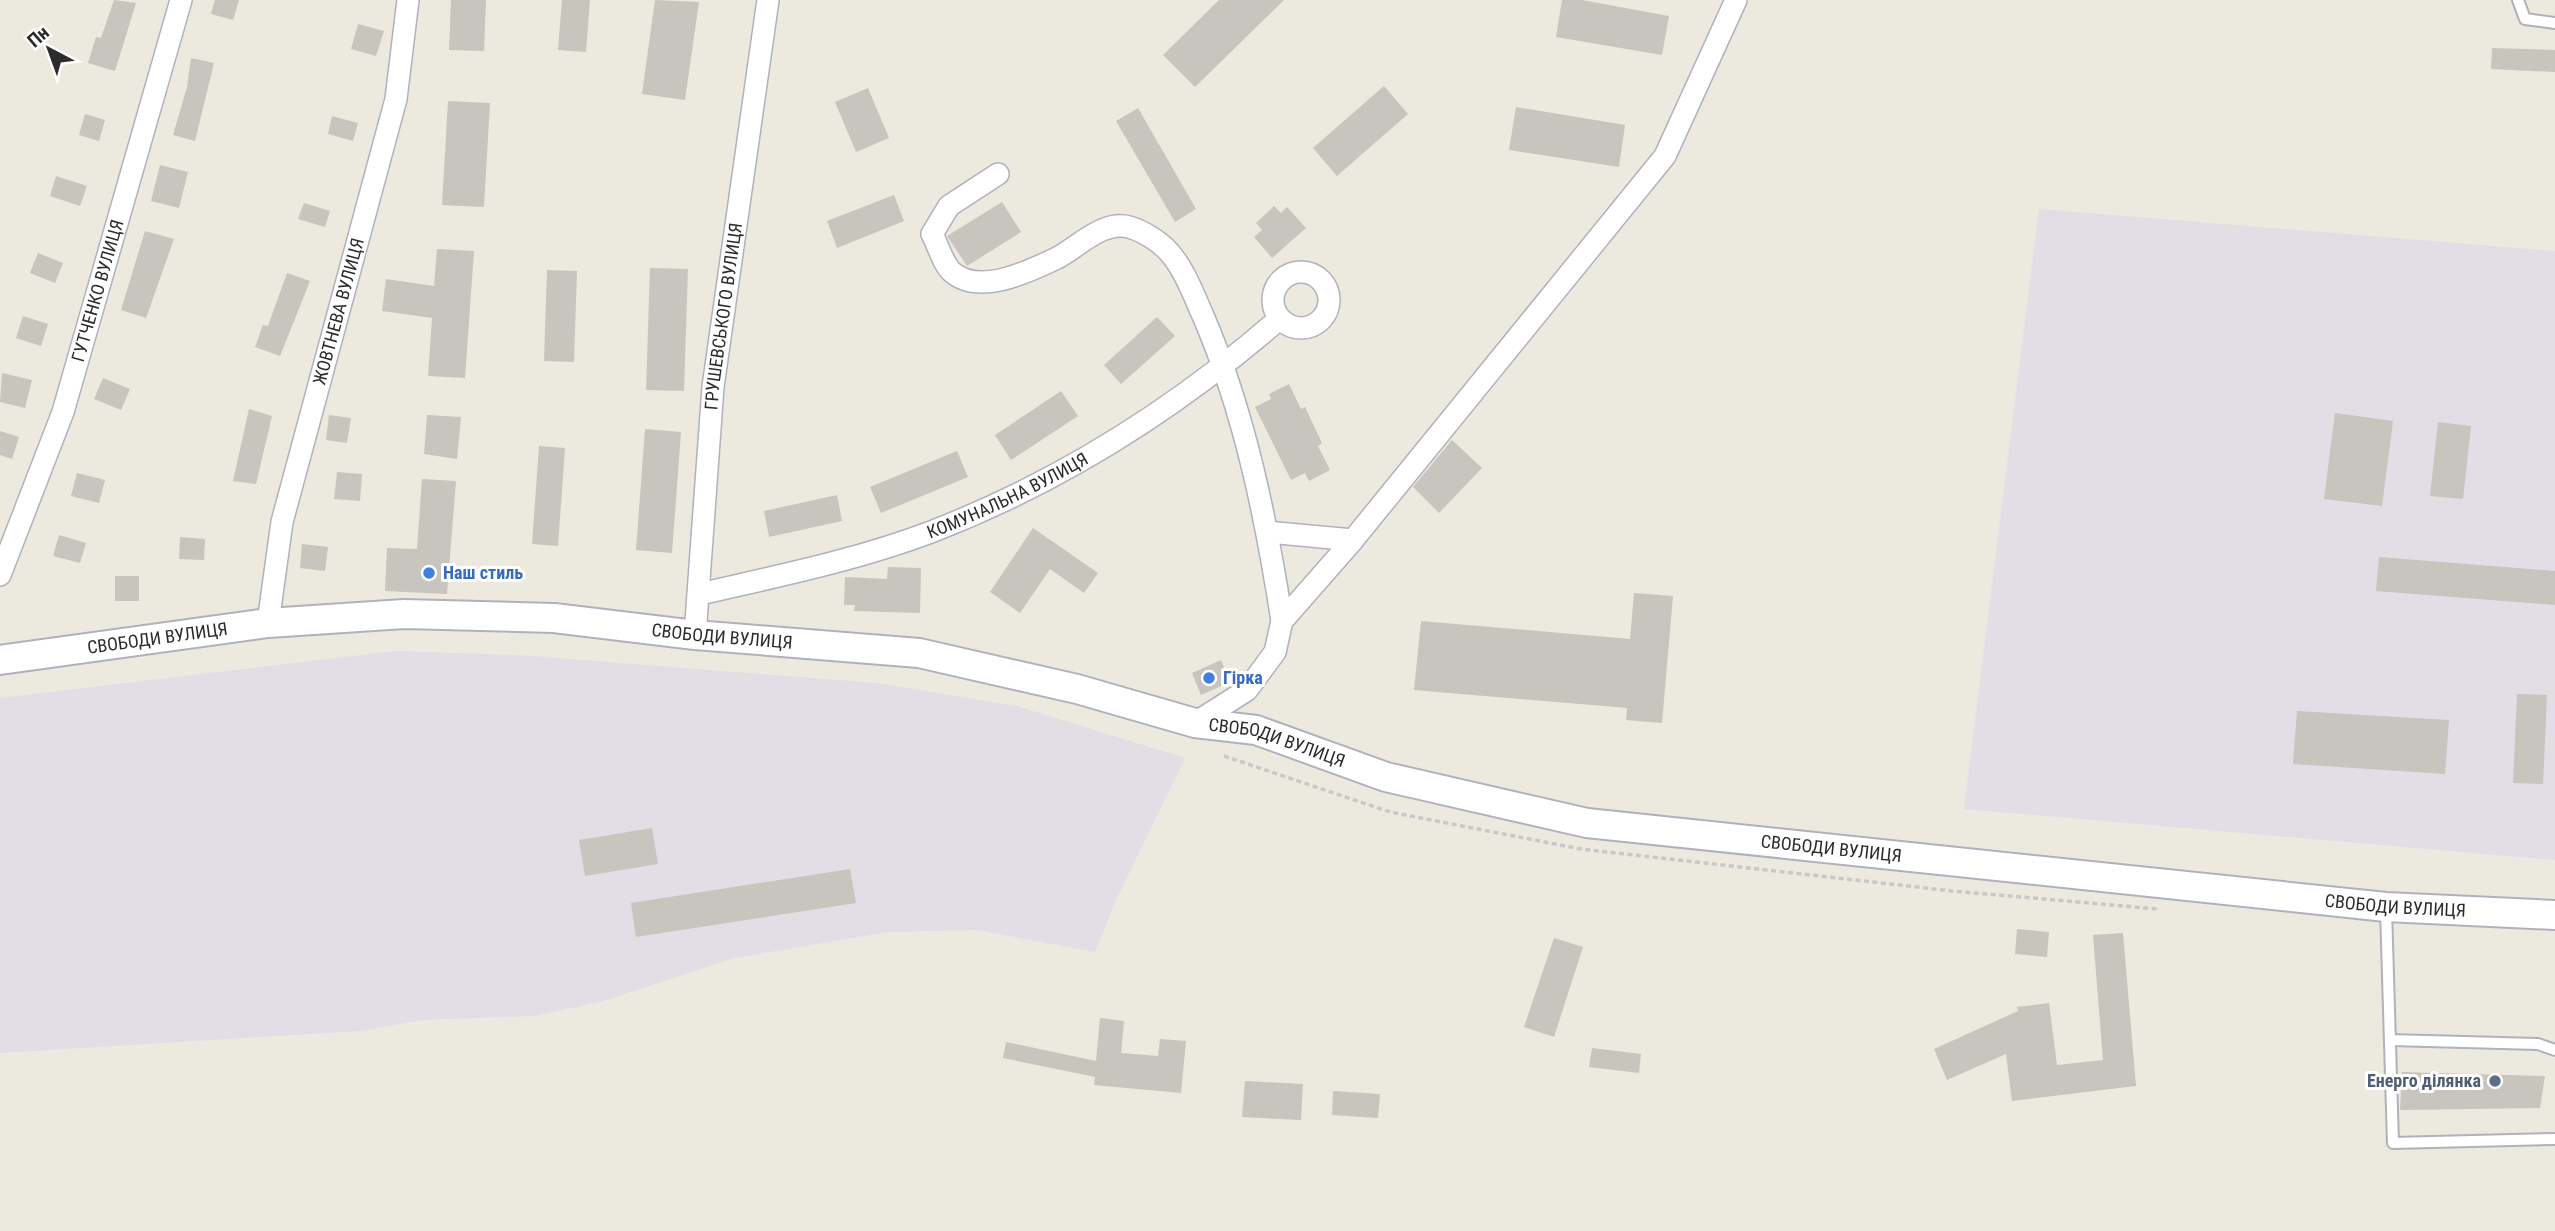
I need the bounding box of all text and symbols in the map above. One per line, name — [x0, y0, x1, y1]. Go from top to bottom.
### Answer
north arrow — [14, 14, 84, 84]
text: Пн — [23, 21, 54, 52]
street label: ГУТЧЕНКО ВУЛИЦЯ — [67, 217, 128, 364]
street label: ГРУШЕВСЬКОГО ВУЛИЦЯ — [700, 221, 746, 411]
street label: ЖОВТНЕВА ВУЛИЦЯ — [308, 236, 368, 387]
street label: КОМУНАЛЬНА ВУЛИЦЯ — [924, 448, 1091, 543]
place label: Наш стиль — [443, 562, 523, 583]
marker: Наш стиль — [421, 565, 437, 581]
street label: СВОБОДИ ВУЛИЦЯ — [86, 618, 229, 658]
street label: СВОБОДИ ВУЛИЦЯ — [650, 619, 793, 653]
place label: Гірка — [1223, 667, 1263, 688]
marker: Гірка — [1201, 670, 1217, 686]
street label: СВОБОДИ ВУЛИЦЯ — [1208, 714, 1348, 771]
street label: СВОБОДИ ВУЛИЦЯ — [1760, 830, 1903, 866]
street label: СВОБОДИ ВУЛИЦЯ — [2324, 890, 2466, 921]
place label: Енерго ділянка — [2367, 1070, 2481, 1091]
marker: Енерго ділянка — [2487, 1073, 2503, 1089]

